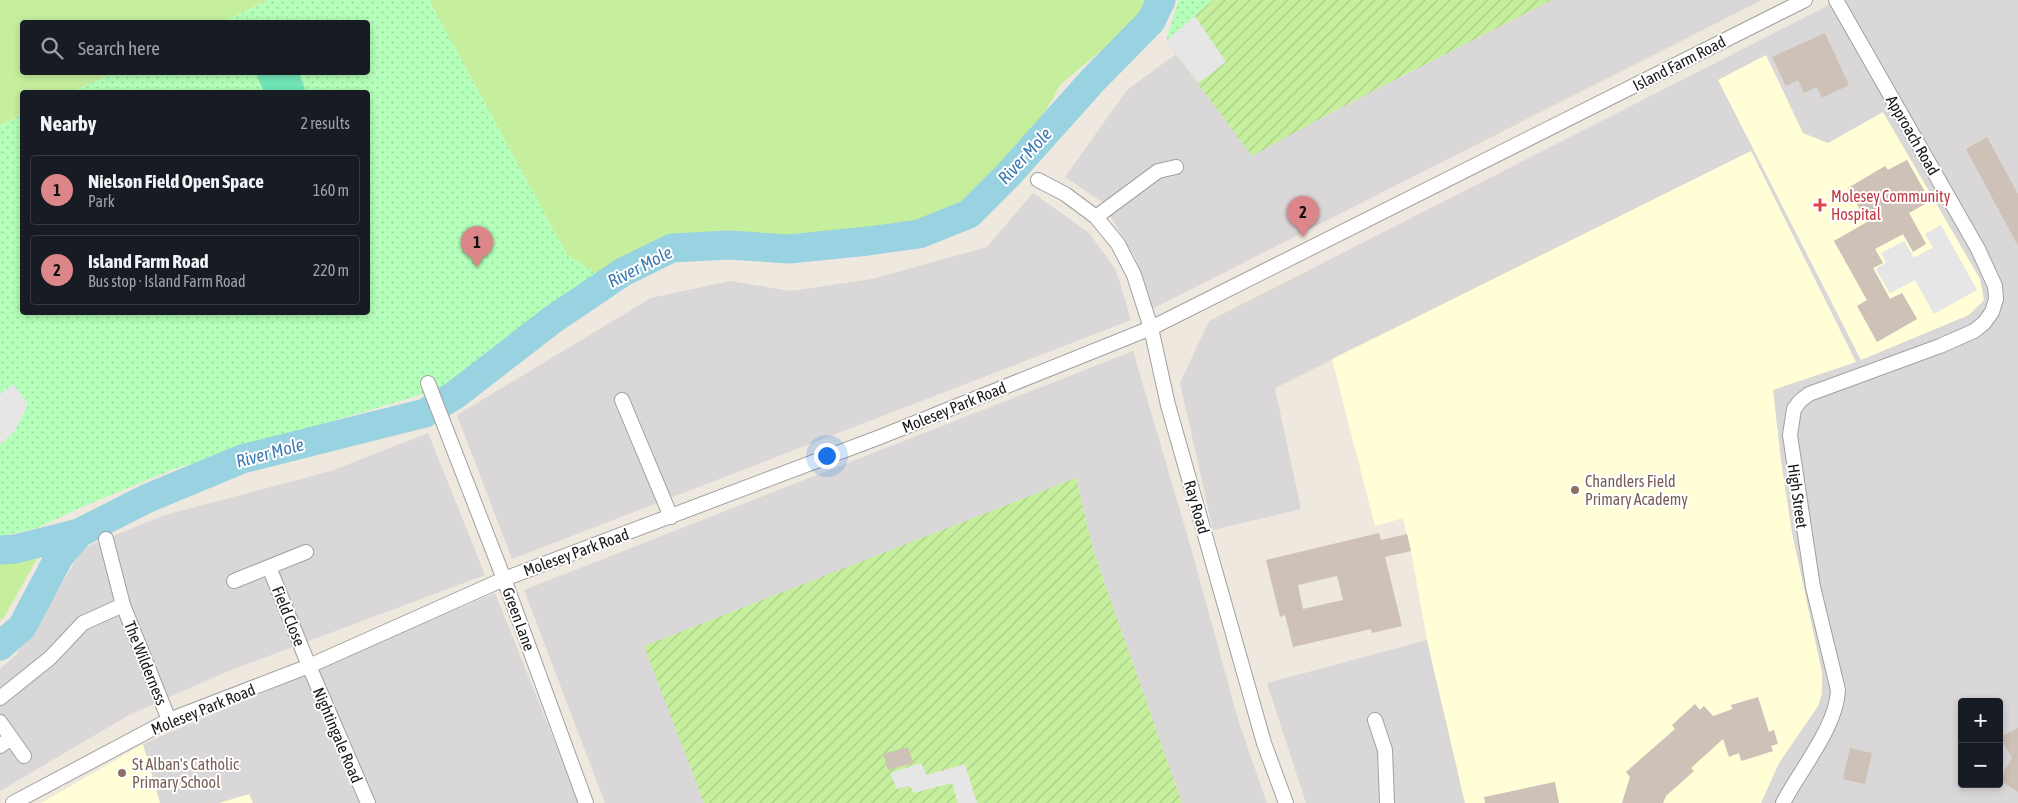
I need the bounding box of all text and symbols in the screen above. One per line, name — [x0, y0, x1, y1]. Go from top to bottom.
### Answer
search box — [20, 20, 370, 75]
street label: Island Farm Road — [1630, 32, 1728, 94]
icon: search — [38, 34, 66, 62]
text: Search here — [78, 37, 160, 59]
street label: Approach Road — [1882, 92, 1943, 179]
text: Nearby — [40, 111, 96, 135]
text: 2 results — [300, 114, 350, 132]
water label: River Mole — [993, 123, 1056, 188]
text: Nielson Field Open Space — [88, 170, 264, 192]
text: 1 — [53, 181, 61, 199]
text: 160 m — [313, 181, 349, 199]
place label: Molesey Community Hospital — [1831, 187, 1951, 224]
text: Park — [88, 192, 115, 210]
pin: 2 — [1287, 196, 1319, 237]
marker: Molesey Community Hospital — [1813, 198, 1827, 212]
pin: 1 — [461, 226, 493, 267]
water label: River Mole — [604, 241, 676, 292]
text: Island Farm Road — [88, 250, 209, 272]
text: 2 — [53, 261, 61, 279]
text: 220 m — [313, 261, 349, 279]
text: Bus stop · Island Farm Road — [88, 272, 246, 290]
street label: Molesey Park Road — [899, 378, 1009, 437]
water label: River Mole — [234, 433, 306, 472]
your location — [814, 443, 840, 469]
street label: High Street — [1784, 463, 1811, 530]
place label: Chandlers Field Primary Academy — [1585, 472, 1688, 509]
street label: Ray Road — [1180, 478, 1213, 536]
marker: Chandlers Field Primary Academy — [1569, 484, 1581, 496]
street label: Molesey Park Road — [521, 525, 631, 580]
street label: Field Close — [269, 583, 309, 649]
street label: Green Lane — [499, 585, 539, 653]
street label: The Wilderness — [121, 618, 171, 708]
street label: Molesey Park Road — [148, 680, 258, 739]
street label: Nightingale Road — [309, 685, 366, 786]
map controls — [1958, 698, 2003, 788]
button: + — [1958, 698, 2003, 743]
button: − — [1958, 743, 2003, 788]
place label: St Alban's Catholic Primary School — [132, 755, 239, 792]
marker: St Alban's Catholic Primary School — [116, 767, 128, 779]

